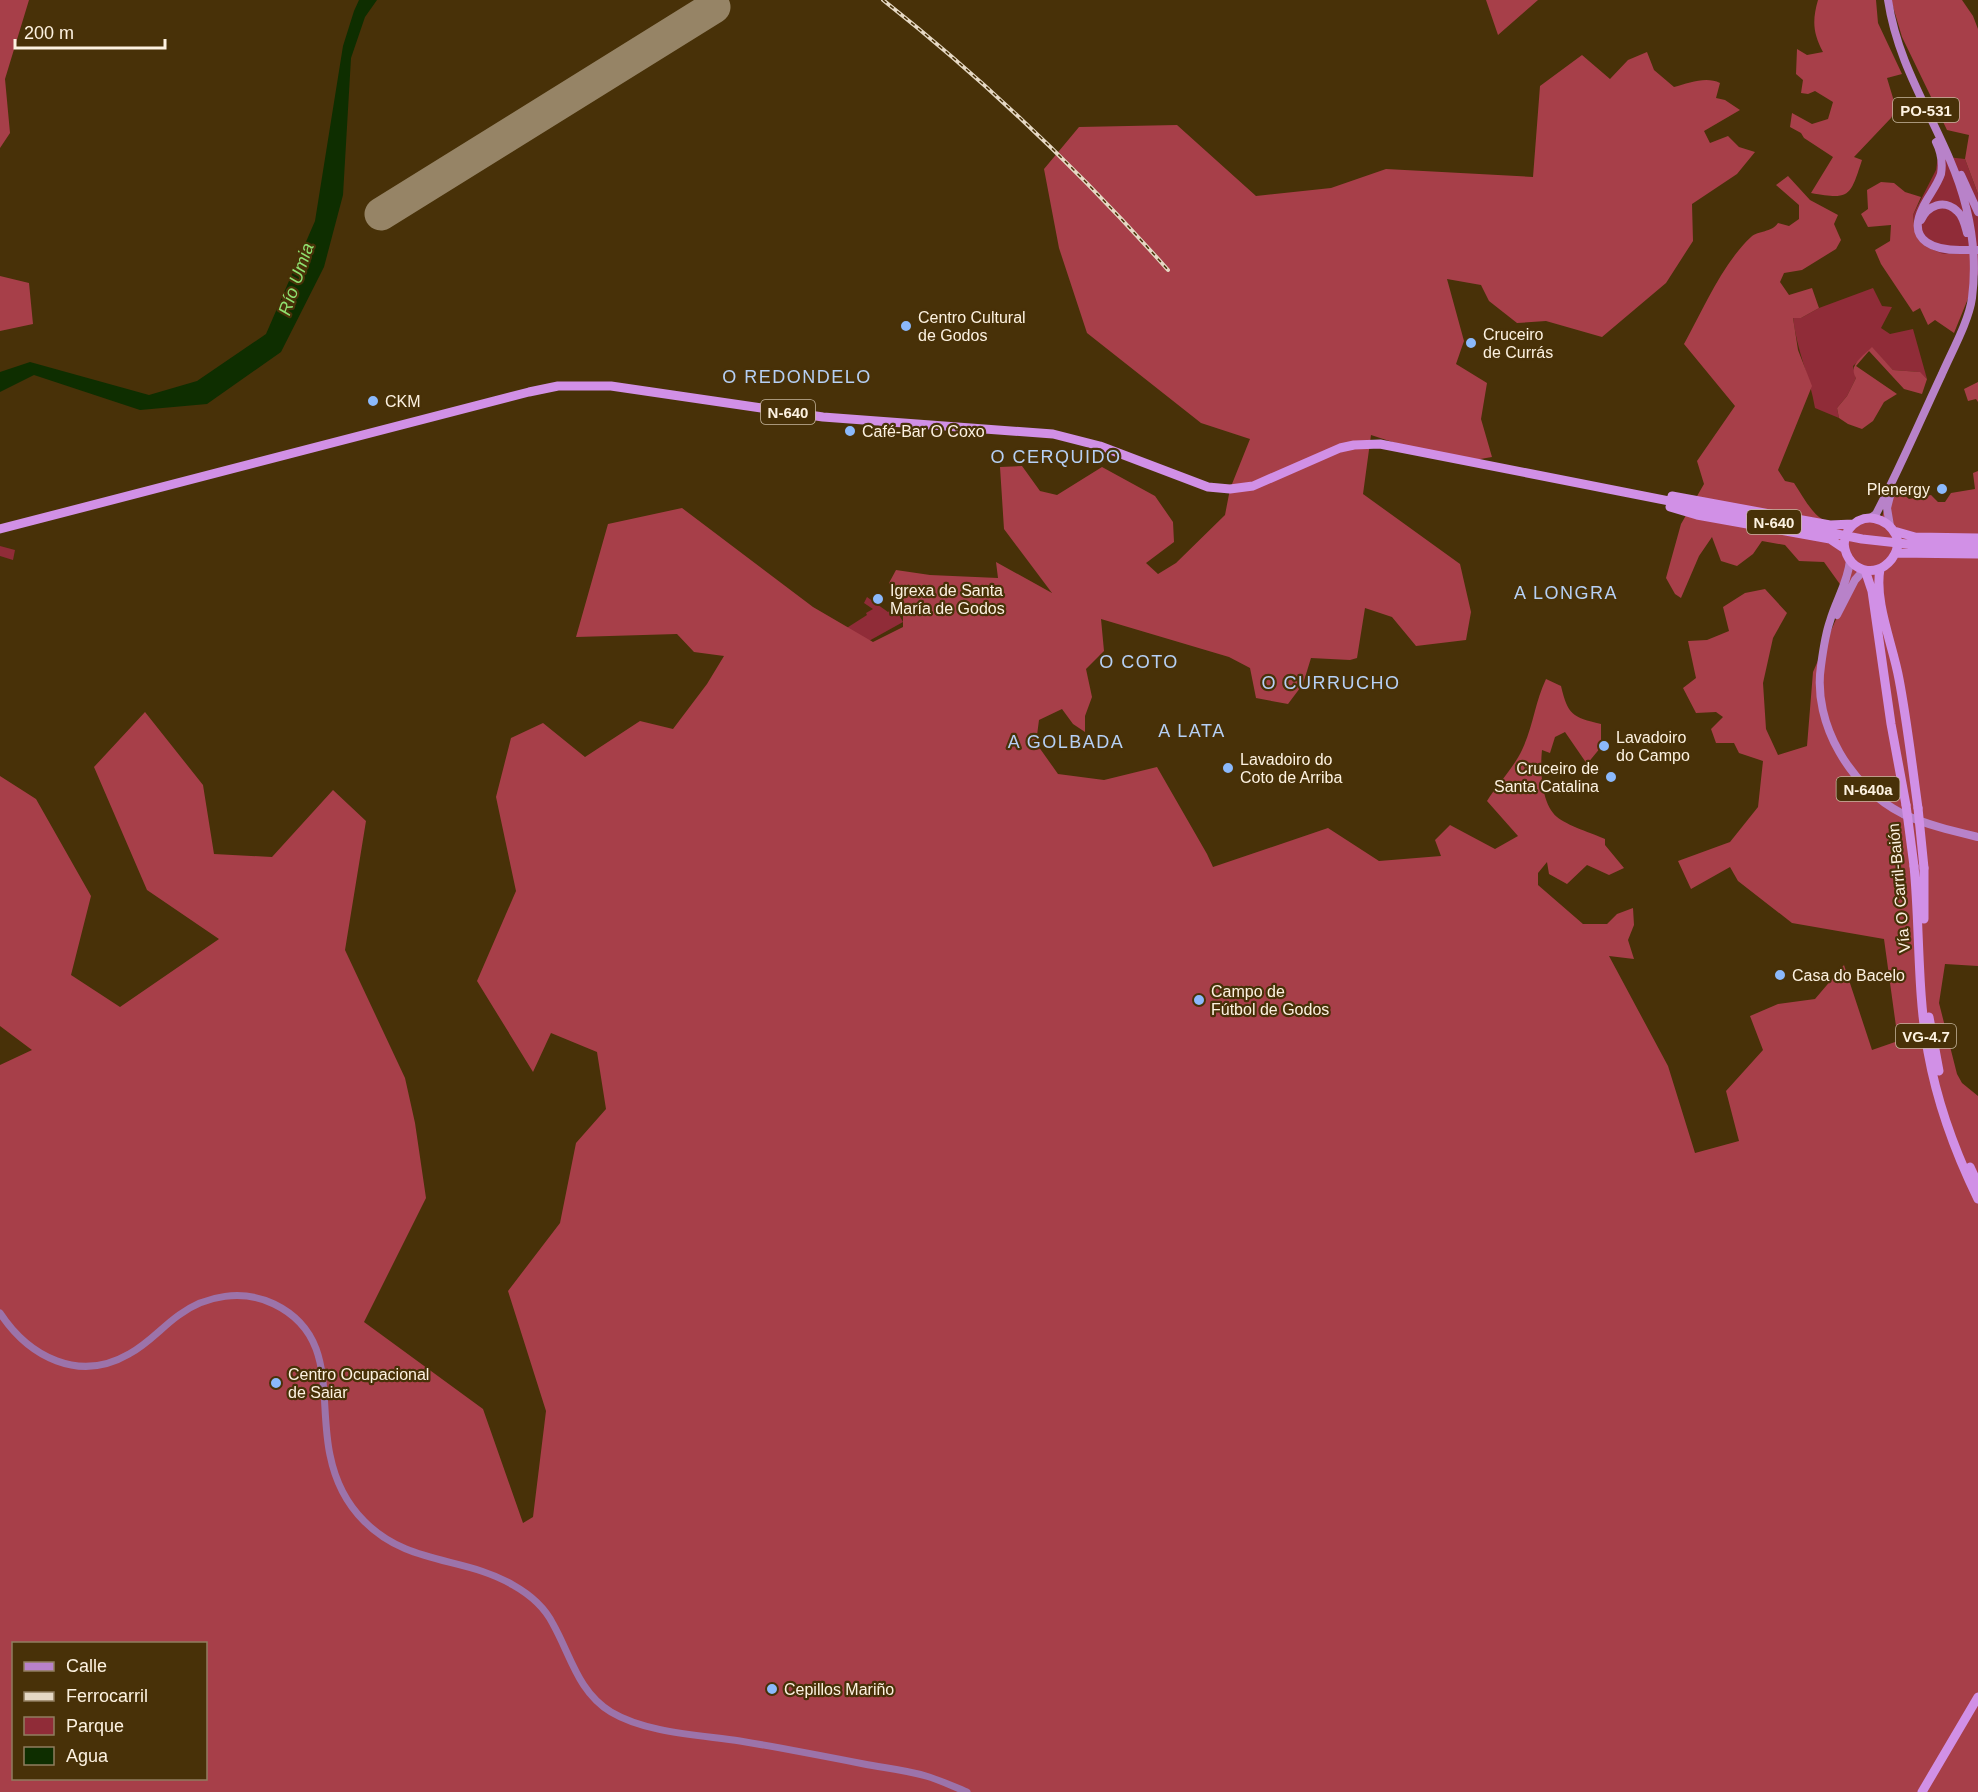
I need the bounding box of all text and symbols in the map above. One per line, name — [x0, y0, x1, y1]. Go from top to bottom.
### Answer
scale bar — [15, 12, 165, 50]
text: 200 m — [24, 23, 74, 43]
road number: PO-531 — [1893, 98, 1959, 122]
water label: Río Umia — [274, 240, 318, 318]
place label: Centro Cultural de Godos — [918, 309, 1026, 344]
marker: Centro Cultural de Godos — [899, 319, 913, 333]
place label: Cruceiro de Currás — [1483, 326, 1553, 361]
marker: Cruceiro de Currás — [1464, 336, 1478, 350]
district label: O REDONDELO — [722, 367, 872, 387]
place label: CKM — [385, 393, 421, 410]
marker: CKM — [366, 394, 380, 408]
road number: N-640 — [761, 400, 815, 424]
place label: Café-Bar O Coxo — [862, 423, 985, 440]
marker: Café-Bar O Coxo — [843, 424, 857, 438]
district label: O CERQUIDO — [990, 447, 1122, 467]
place label: Plenergy — [1867, 481, 1930, 498]
marker: Plenergy — [1935, 482, 1949, 496]
road number: N-640 — [1747, 510, 1801, 534]
place label: Igrexa de Santa María de Godos — [890, 582, 1005, 617]
district label: A LONGRA — [1514, 583, 1618, 603]
marker: Igrexa de Santa María de Godos — [871, 592, 885, 606]
district label: O COTO — [1099, 652, 1179, 672]
district label: O CURRUCHO — [1262, 673, 1401, 693]
district label: A LATA — [1158, 721, 1226, 741]
place label: Lavadoiro do Campo — [1616, 729, 1690, 764]
district label: A GOLBADA — [1008, 732, 1124, 752]
marker: Lavadoiro do Campo — [1597, 739, 1611, 753]
place label: Lavadoiro do Coto de Arriba — [1240, 751, 1342, 786]
place label: Cruceiro de Santa Catalina — [1494, 760, 1599, 795]
marker: Lavadoiro do Coto de Arriba — [1221, 761, 1235, 775]
marker: Cruceiro de Santa Catalina — [1604, 770, 1618, 784]
road number: N-640a — [1836, 777, 1900, 801]
street label: Vía O Carril-Baión — [1885, 823, 1913, 953]
place label: Casa do Bacelo — [1792, 967, 1905, 984]
marker: Casa do Bacelo — [1773, 968, 1787, 982]
place label: Campo de Fútbol de Godos — [1211, 983, 1329, 1018]
marker: Campo de Fútbol de Godos — [1192, 993, 1206, 1007]
road number: VG-4.7 — [1896, 1024, 1956, 1048]
place label: Centro Ocupacional de Saiar — [288, 1366, 429, 1401]
marker: Centro Ocupacional de Saiar — [269, 1376, 283, 1390]
legend — [12, 1642, 207, 1780]
text: Calle — [66, 1656, 107, 1676]
place label: Cepillos Mariño — [784, 1681, 894, 1698]
marker: Cepillos Mariño — [765, 1682, 779, 1696]
text: Ferrocarril — [66, 1686, 148, 1706]
text: Parque — [66, 1716, 124, 1736]
text: Agua — [66, 1746, 109, 1766]

